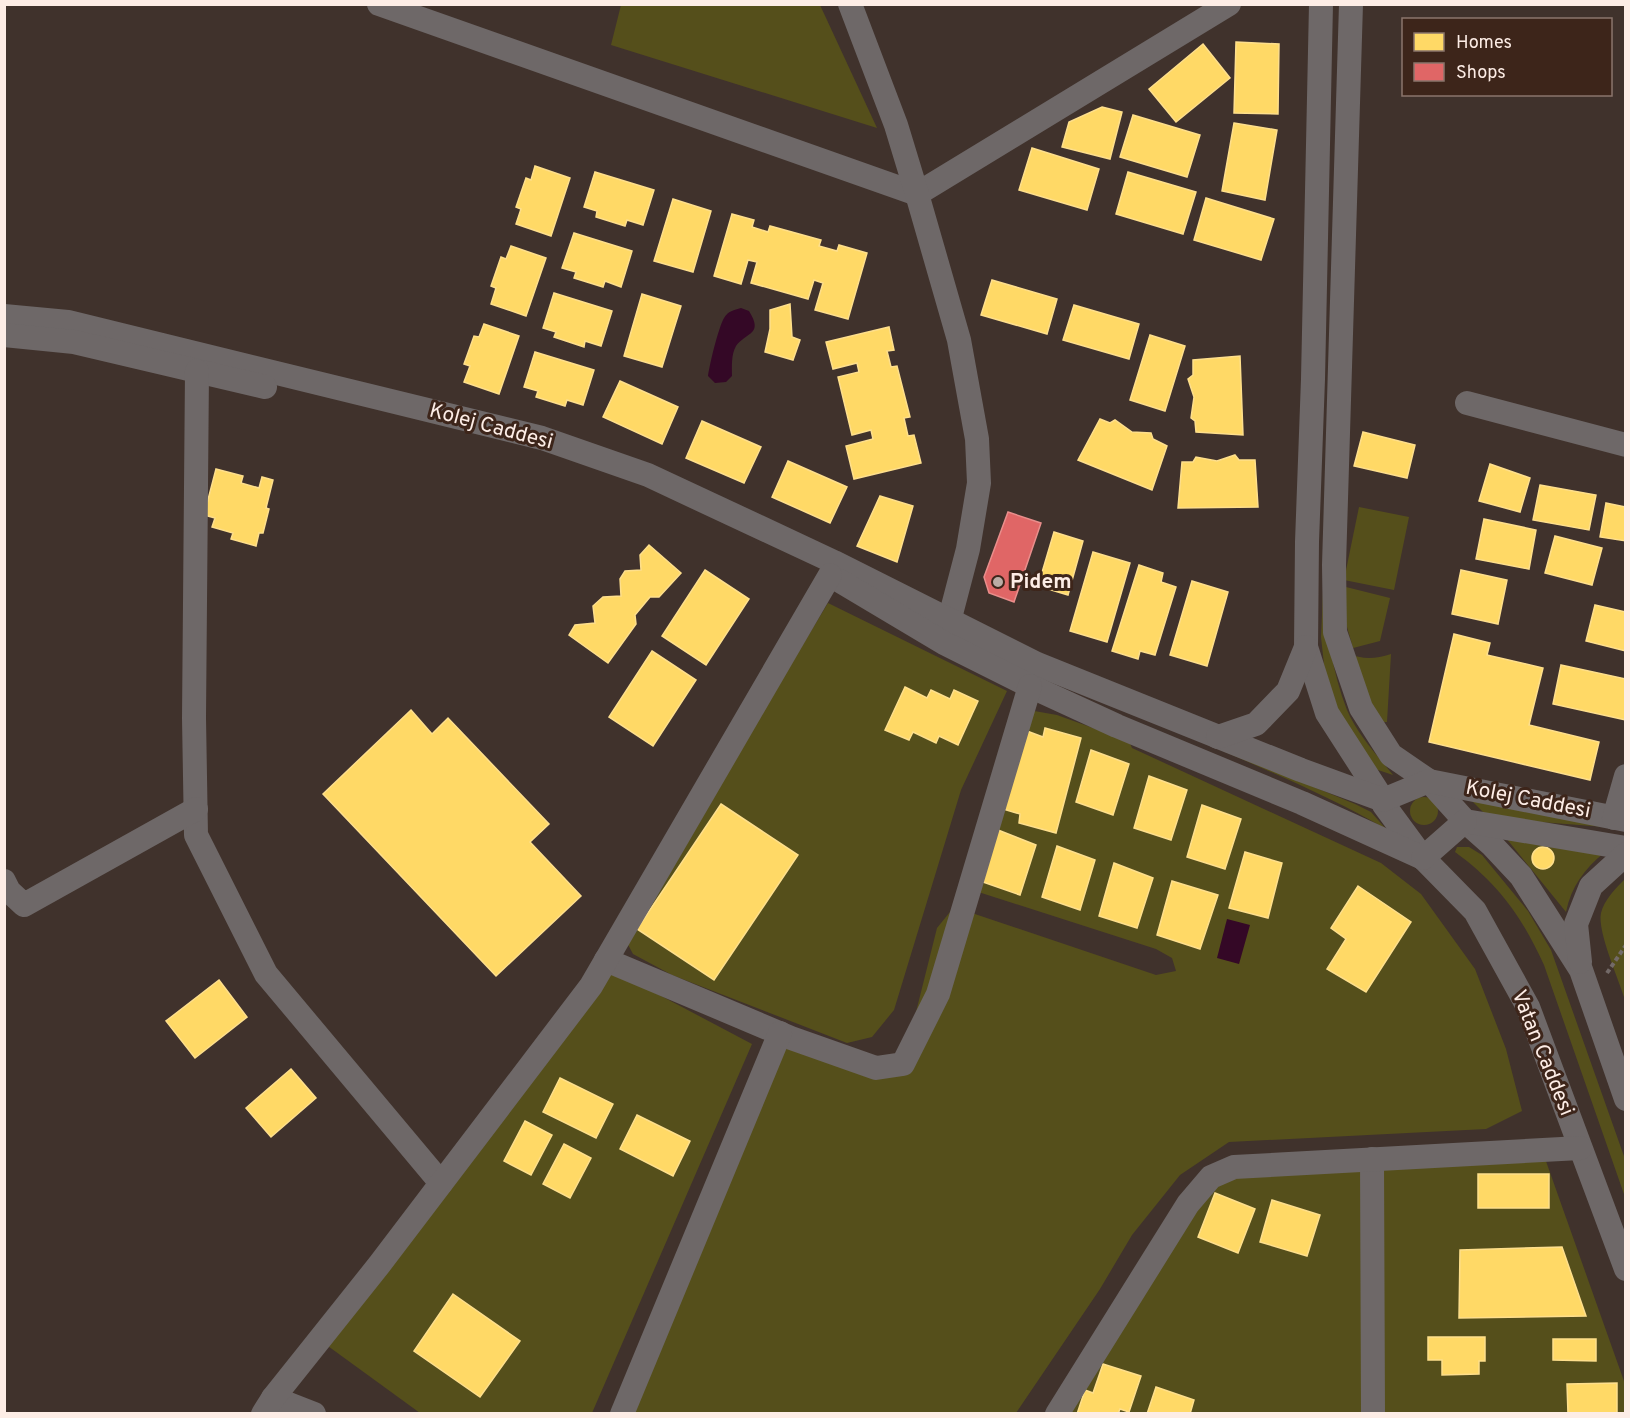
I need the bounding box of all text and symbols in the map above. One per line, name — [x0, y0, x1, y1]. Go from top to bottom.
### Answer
legend — [1402, 18, 1612, 96]
text: Homes — [1456, 32, 1512, 55]
text: Shops — [1456, 62, 1506, 85]
street label: Kolej Caddesi — [426, 398, 556, 456]
place label: Pidem — [1010, 569, 1072, 596]
marker: Pidem — [991, 575, 1005, 589]
street label: Kolej Caddesi — [1463, 775, 1593, 825]
street label: Vatan Caddesi — [1504, 986, 1580, 1120]

